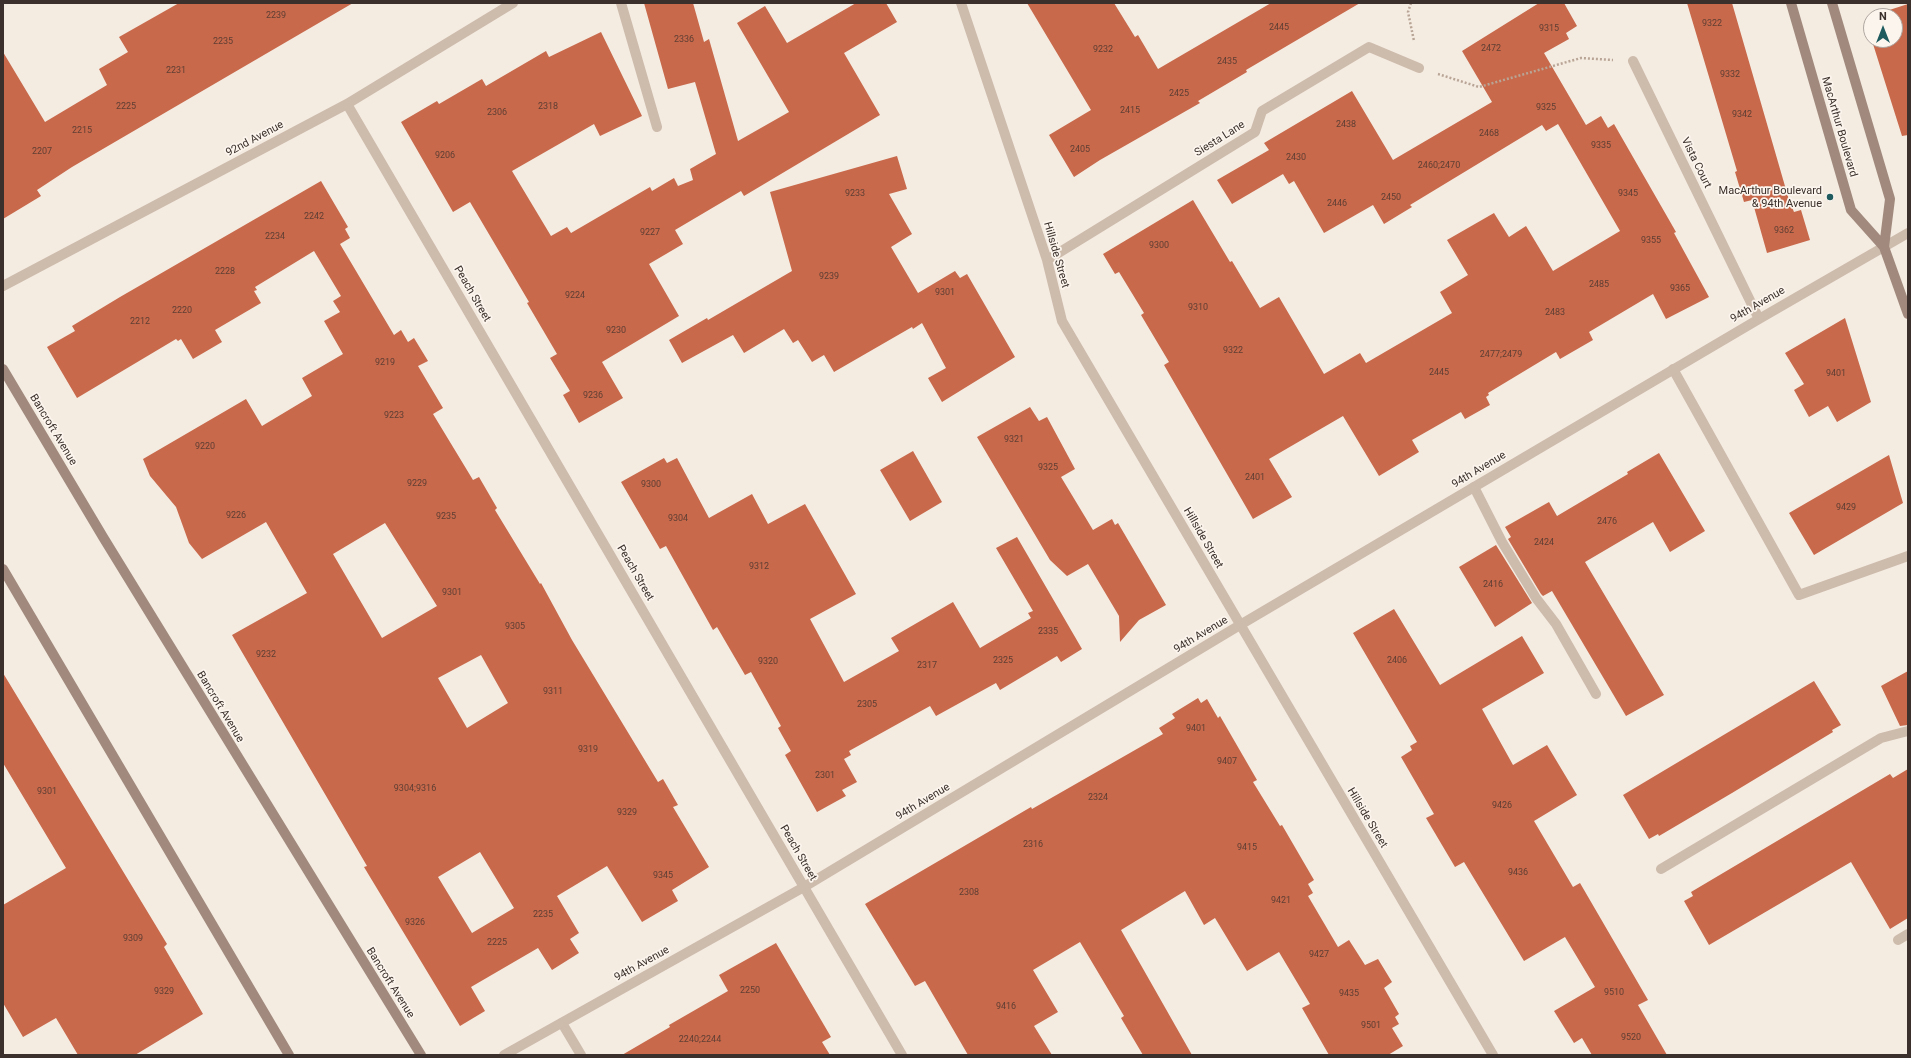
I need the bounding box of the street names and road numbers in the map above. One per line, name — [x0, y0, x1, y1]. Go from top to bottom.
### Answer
street label: MacArthur Boulevard — [1818, 75, 1860, 179]
street label: 92nd Avenue — [224, 118, 286, 160]
street label: Siesta Lane — [1192, 118, 1248, 160]
street label: Vista Court — [1678, 135, 1714, 191]
street label: Hillside Street — [1040, 220, 1072, 290]
street label: Peach Street — [451, 264, 493, 324]
street label: 94th Avenue — [1728, 284, 1788, 326]
street label: Bancroft Avenue — [27, 392, 79, 468]
street label: 94th Avenue — [1450, 449, 1508, 491]
street label: Hillside Street — [1180, 505, 1226, 571]
street label: Peach Street — [614, 543, 656, 603]
street label: 94th Avenue — [1172, 614, 1230, 656]
street label: Bancroft Avenue — [194, 669, 246, 745]
street label: 94th Avenue — [894, 781, 952, 823]
street label: Hillside Street — [1344, 785, 1390, 851]
street label: Peach Street — [777, 823, 819, 883]
street label: 94th Avenue — [612, 944, 672, 984]
street label: Bancroft Avenue — [363, 945, 417, 1021]

